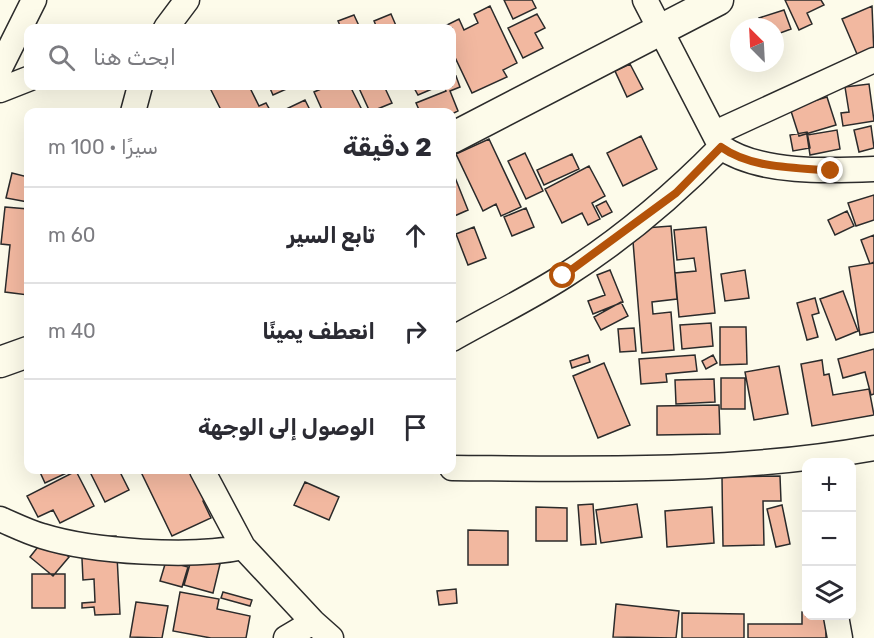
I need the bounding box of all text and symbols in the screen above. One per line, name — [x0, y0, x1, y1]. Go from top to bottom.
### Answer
north arrow — [730, 18, 784, 72]
search box — [24, 24, 456, 90]
icon: search — [45, 41, 78, 74]
text: ابحث هنا — [93, 44, 176, 71]
text: 2 دقيقة — [343, 132, 432, 163]
text: سيرًا · 100 m — [48, 135, 158, 159]
route end — [817, 157, 843, 183]
icon: ahead — [399, 219, 432, 252]
text: تابع السير — [287, 222, 375, 249]
text: 60 m — [48, 223, 95, 247]
route start — [549, 262, 575, 288]
icon: right — [399, 315, 432, 348]
text: انعطف يمينًا — [262, 318, 375, 345]
text: 40 m — [48, 319, 96, 343]
icon: arrive — [399, 411, 432, 444]
text: الوصول إلى الوجهة — [198, 414, 375, 441]
map controls — [802, 458, 856, 620]
button: + — [802, 458, 856, 512]
button: − — [802, 512, 856, 566]
button: layers — [802, 566, 856, 620]

